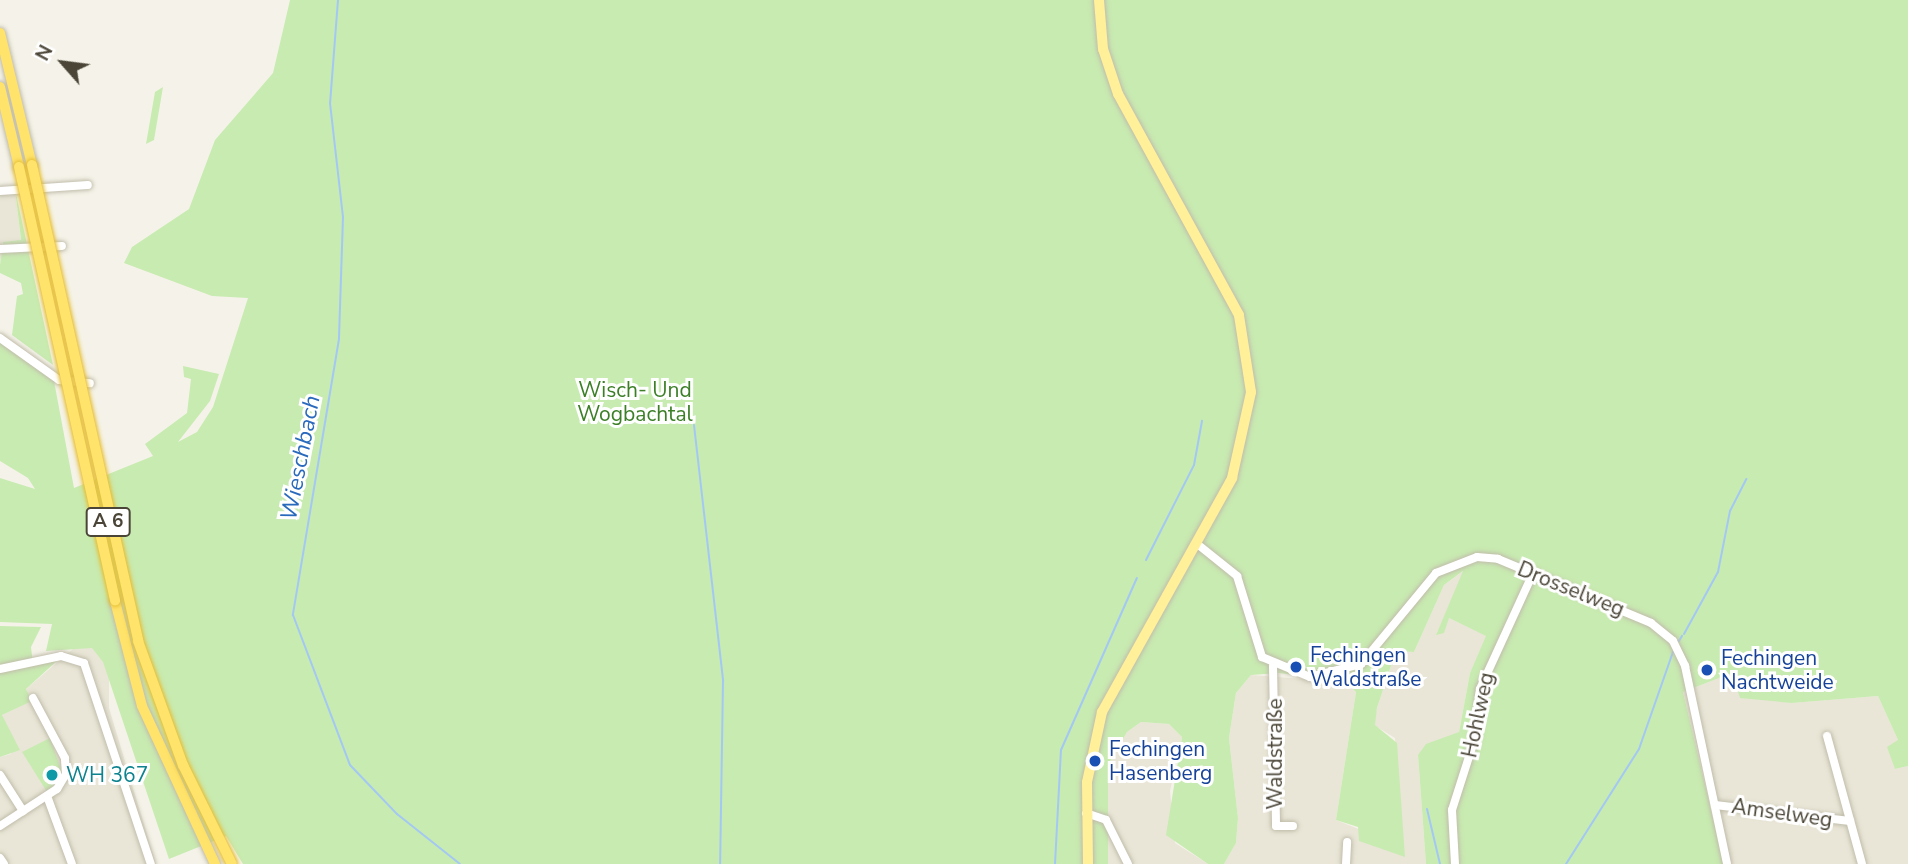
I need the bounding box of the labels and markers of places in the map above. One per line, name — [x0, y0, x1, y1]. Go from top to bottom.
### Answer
place label: Fechingen Waldstraße — [1310, 642, 1421, 692]
place label: Fechingen Nachtweide — [1721, 645, 1834, 695]
marker: Fechingen Waldstraße — [1288, 659, 1304, 675]
marker: Fechingen Nachtweide — [1699, 662, 1715, 678]
place label: Fechingen Hasenberg — [1109, 736, 1212, 786]
marker: Fechingen Hasenberg — [1087, 753, 1103, 769]
place label: WH 367 — [66, 762, 148, 788]
marker: WH 367 — [44, 767, 60, 783]

